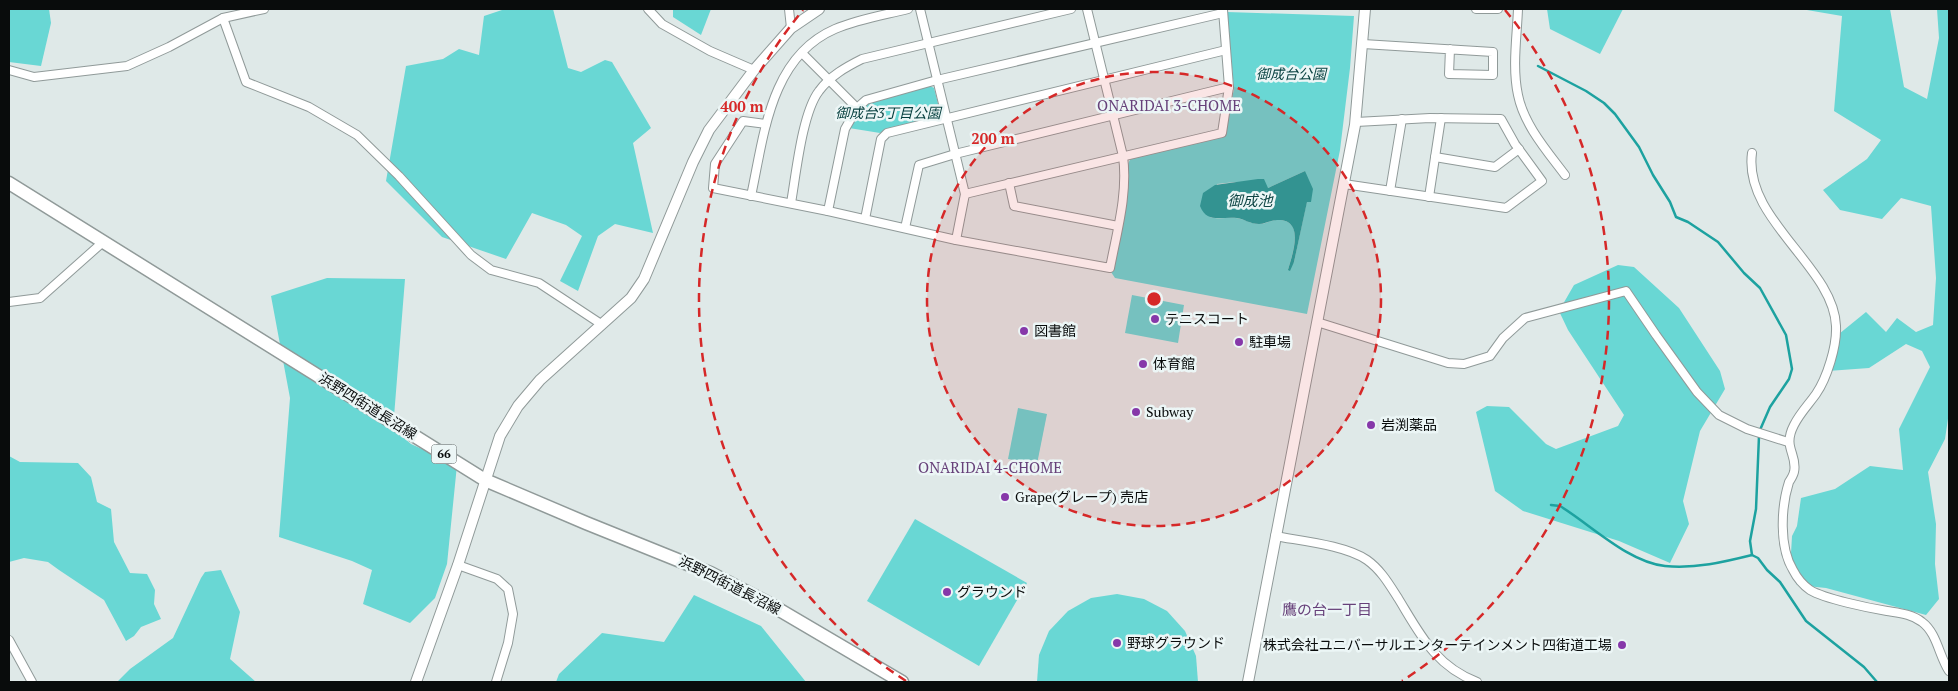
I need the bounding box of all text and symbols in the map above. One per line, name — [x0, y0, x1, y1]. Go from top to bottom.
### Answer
park label: 御成台公園 — [1256, 64, 1328, 83]
district label: ONARIDAI 3-CHOME — [1097, 95, 1241, 115]
text: 400 m — [720, 96, 764, 116]
park label: 御成台3丁目公園 — [835, 103, 943, 122]
text: 200 m — [971, 128, 1015, 148]
water label: 御成池 — [1227, 190, 1274, 210]
centre of rings — [1145, 290, 1163, 308]
place label: テニスコート — [1165, 309, 1249, 328]
marker: テニスコート — [1149, 313, 1161, 325]
place label: 図書館 — [1034, 321, 1076, 340]
marker: 図書館 — [1018, 325, 1030, 337]
place label: 駐車場 — [1249, 332, 1291, 351]
marker: 駐車場 — [1233, 336, 1245, 348]
place label: 体育館 — [1153, 354, 1195, 373]
marker: 体育館 — [1137, 358, 1149, 370]
street label: 浜野四街道長沼線 — [316, 368, 421, 443]
place label: Subway — [1146, 402, 1194, 421]
marker: Subway — [1130, 406, 1142, 418]
place label: 岩渕薬品 — [1381, 415, 1437, 434]
marker: 岩渕薬品 — [1365, 419, 1377, 431]
road number: 66 — [432, 444, 456, 464]
district label: ONARIDAI 4-CHOME — [918, 457, 1062, 477]
place label: Grape(グレープ) 売店 — [1015, 487, 1148, 506]
marker: Grape(グレープ) 売店 — [999, 491, 1011, 503]
street label: 浜野四街道長沼線 — [676, 551, 784, 618]
place label: グラウンド — [957, 582, 1027, 601]
marker: グラウンド — [941, 586, 953, 598]
district label: 鷹の台一丁目 — [1282, 599, 1372, 619]
place label: 野球グラウンド — [1127, 633, 1225, 652]
place label: 株式会社ユニバーサルエンターテインメント四街道工場 — [1263, 635, 1612, 654]
marker: 野球グラウンド — [1111, 637, 1123, 649]
marker: 株式会社ユニバーサルエンターテインメント四街道工場 — [1616, 639, 1628, 651]

